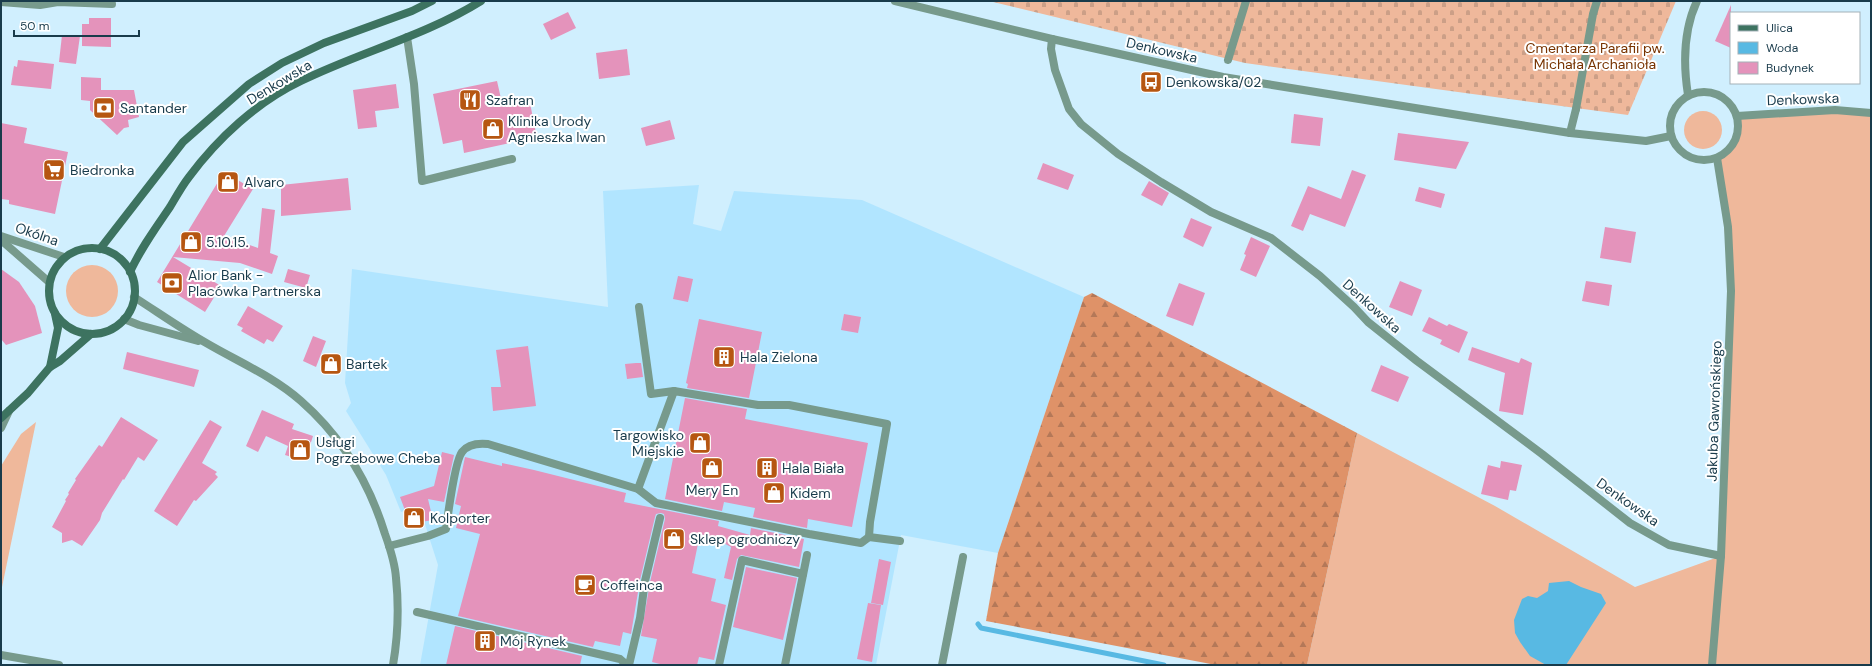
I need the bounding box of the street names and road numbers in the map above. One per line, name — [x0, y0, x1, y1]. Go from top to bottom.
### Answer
street label: Denkowska — [1125, 33, 1199, 67]
street label: Denkowska — [243, 56, 315, 108]
street label: Denkowska — [1766, 89, 1840, 109]
street label: Okólna — [13, 218, 61, 250]
street label: Denkowska — [1339, 275, 1405, 337]
street label: Jakuba Gawrońskiego — [1703, 340, 1725, 482]
street label: Denkowska — [1593, 474, 1663, 530]

